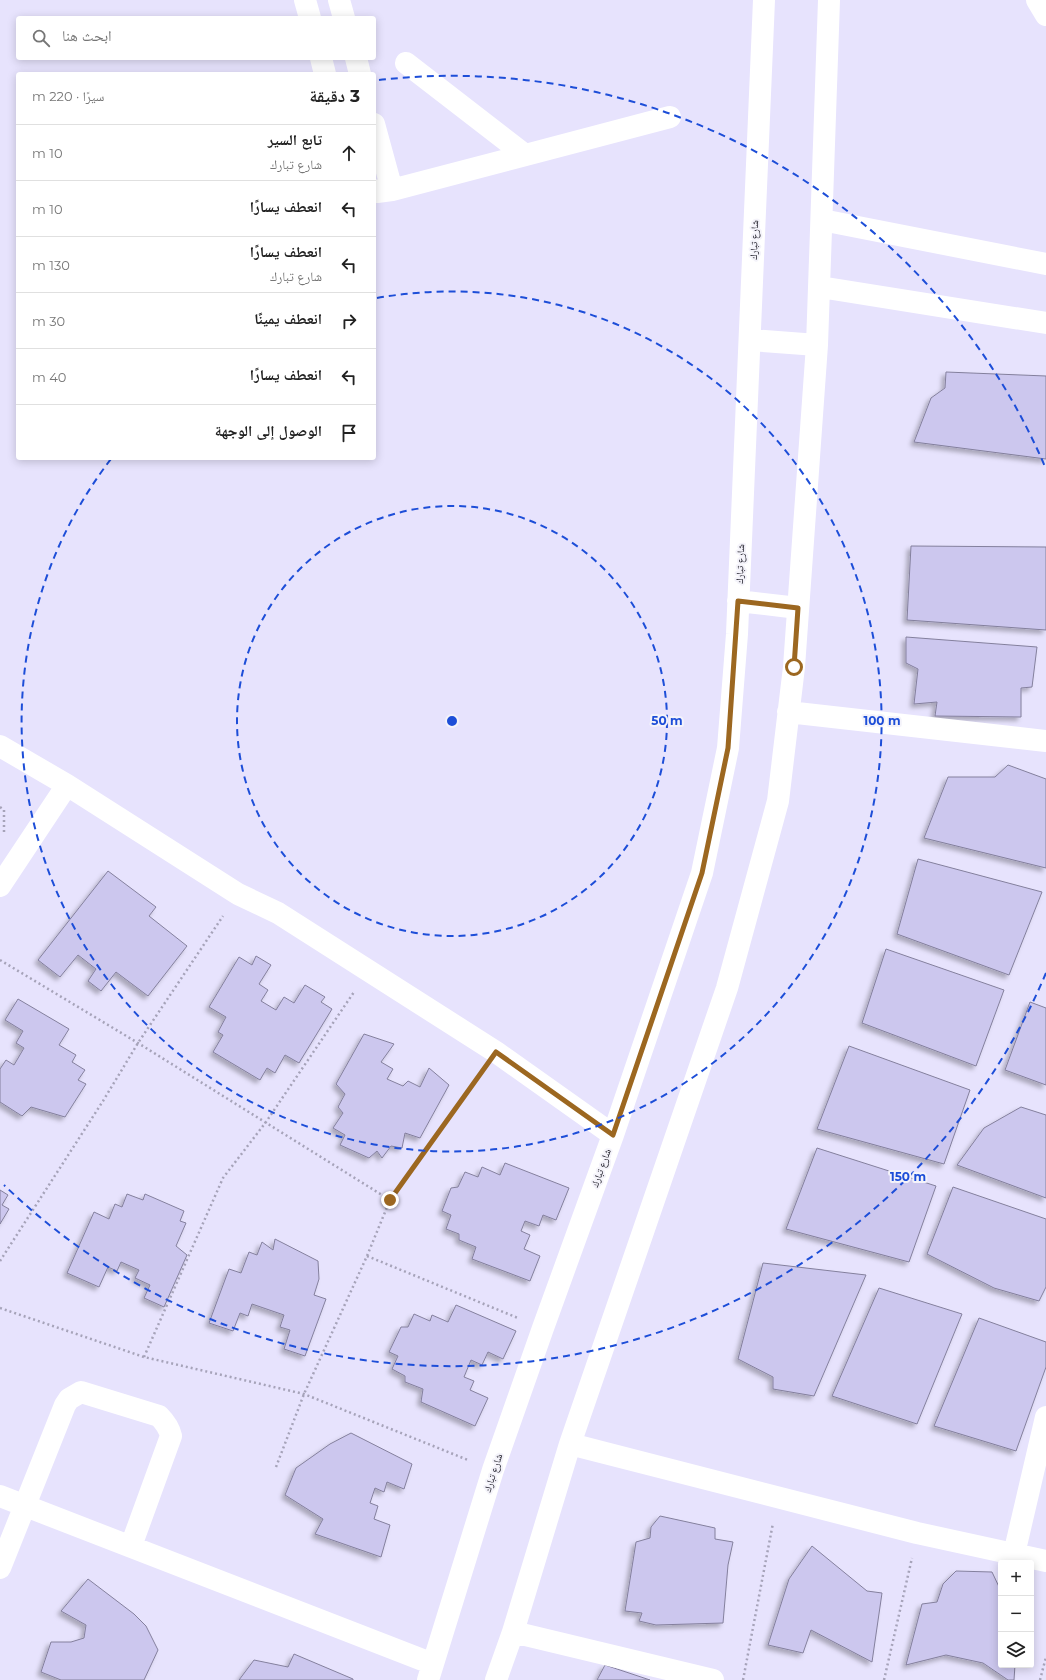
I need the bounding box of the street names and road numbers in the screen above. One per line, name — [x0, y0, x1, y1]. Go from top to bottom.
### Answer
street label: شارع تبارك — [747, 219, 761, 260]
street label: شارع تبارك — [733, 543, 747, 584]
street label: شارع تبارك — [588, 1147, 614, 1189]
street label: شارع تبارك — [481, 1452, 505, 1494]

